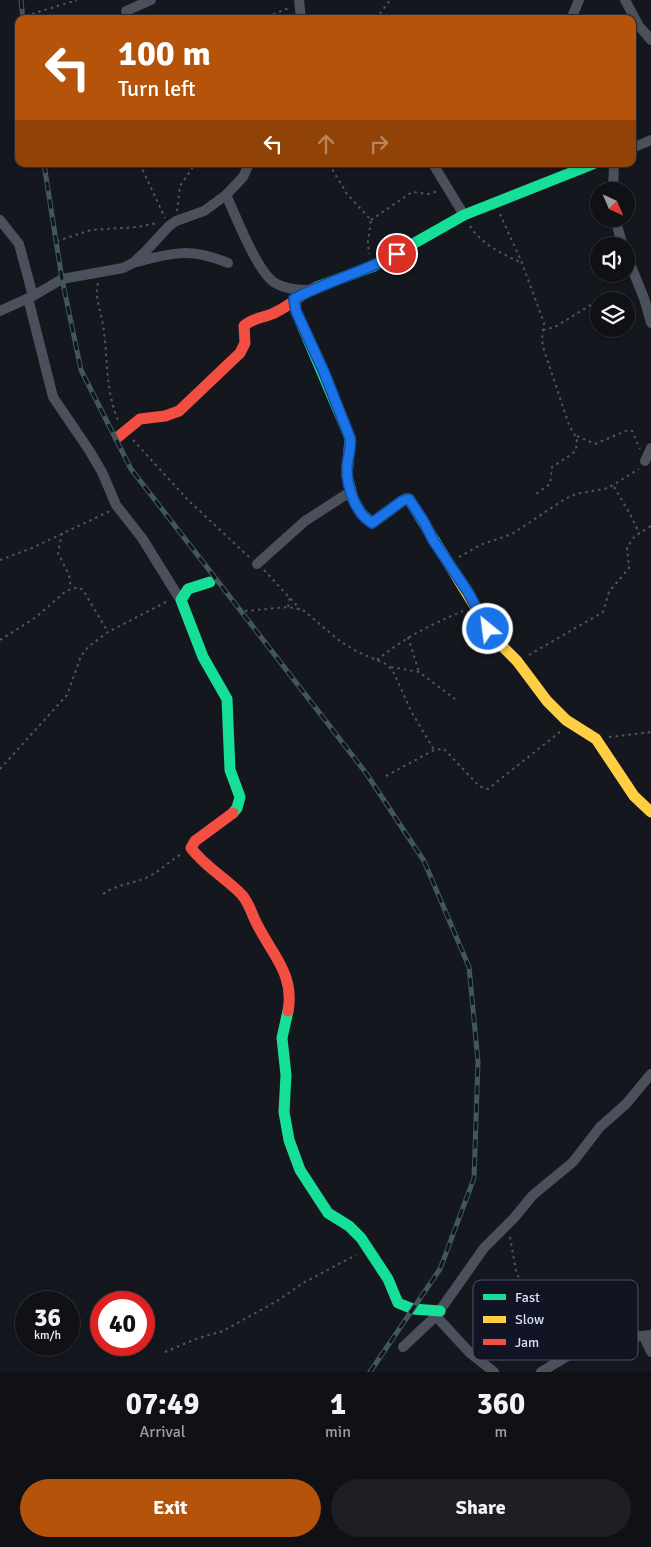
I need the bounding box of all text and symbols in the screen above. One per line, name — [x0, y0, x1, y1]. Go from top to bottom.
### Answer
text: 100 m — [118, 32, 211, 75]
icon: left — [35, 35, 100, 100]
text: Turn left — [118, 75, 196, 102]
icon: left — [259, 130, 287, 158]
icon: ahead — [312, 130, 340, 158]
icon: right — [365, 130, 393, 158]
north arrow — [590, 182, 635, 228]
map controls — [590, 182, 635, 337]
pin — [376, 233, 418, 275]
button: sound — [590, 237, 635, 282]
icon: arrive — [383, 240, 411, 268]
button: layers — [590, 292, 635, 337]
position arrow — [461, 602, 513, 654]
legend — [473, 1280, 638, 1360]
text: Fast — [515, 1289, 540, 1306]
speed limit sign: 40 — [90, 1291, 155, 1356]
text: 36 — [34, 1302, 61, 1333]
text: Slow — [515, 1311, 544, 1328]
text: km/h — [34, 1328, 61, 1343]
text: Jam — [515, 1334, 539, 1351]
text: 07:49 — [126, 1386, 199, 1423]
text: 1 — [330, 1386, 346, 1423]
text: 360 — [477, 1386, 525, 1423]
text: Arrival — [139, 1422, 186, 1442]
text: min — [325, 1422, 351, 1442]
text: m — [495, 1422, 507, 1442]
button: Exit — [20, 1479, 321, 1537]
button: Share — [331, 1479, 631, 1537]

